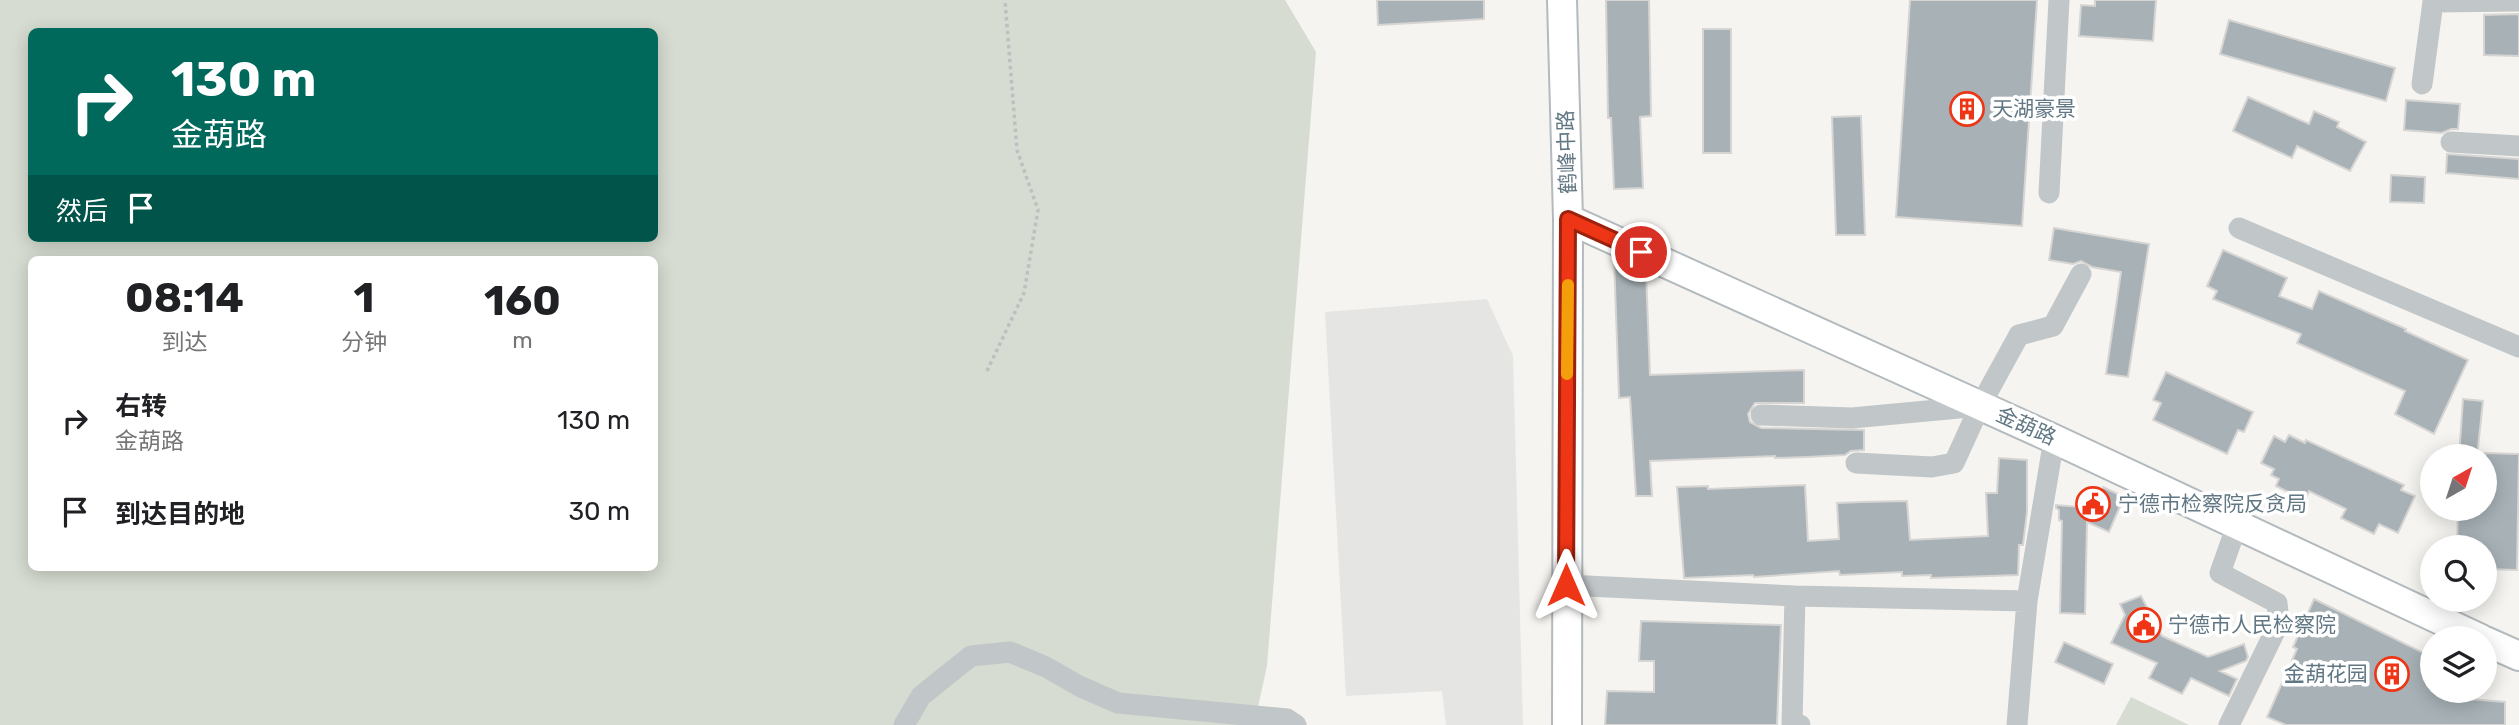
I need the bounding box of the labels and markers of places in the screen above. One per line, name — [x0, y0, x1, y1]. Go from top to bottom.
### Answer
building icon: 天湖豪景 — [1948, 90, 1986, 128]
place label: 天湖豪景 — [1992, 96, 2076, 121]
pin — [1611, 222, 1671, 282]
public building icon: 宁德市检察院反贪局 — [2074, 485, 2112, 523]
place label: 宁德市检察院反贪局 — [2118, 491, 2307, 516]
public building icon: 宁德市人民检察院 — [2125, 606, 2163, 644]
place label: 宁德市人民检察院 — [2168, 612, 2336, 637]
building icon: 金葫花园 — [2373, 655, 2411, 693]
place label: 金葫花园 — [2284, 661, 2368, 686]

